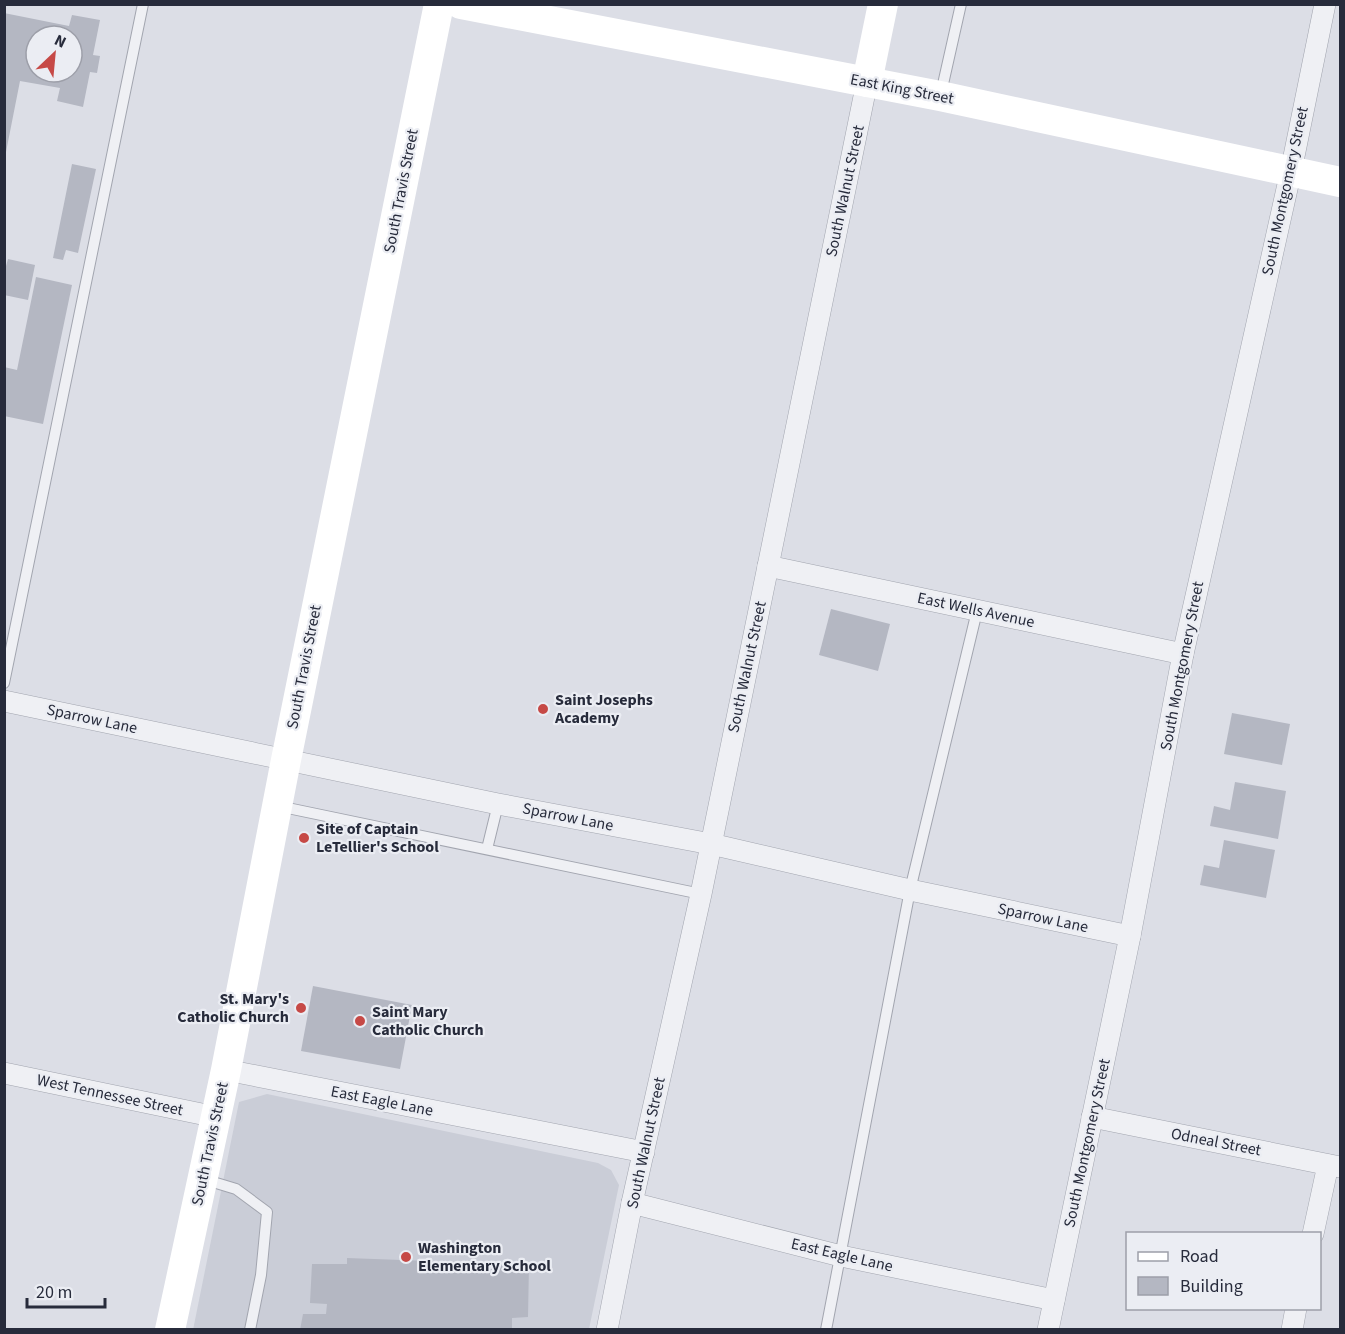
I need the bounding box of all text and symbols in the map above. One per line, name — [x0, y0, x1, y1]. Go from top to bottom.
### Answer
north arrow — [24, 24, 84, 84]
text: N — [51, 29, 70, 54]
street label: East King Street — [848, 68, 956, 110]
street label: South Montgomery Street — [1256, 104, 1314, 277]
street label: South Walnut Street — [820, 123, 870, 259]
street label: South Travis Street — [378, 127, 424, 255]
street label: South Montgomery Street — [1155, 579, 1209, 753]
street label: East Wells Avenue — [915, 587, 1037, 633]
street label: South Walnut Street — [722, 599, 772, 735]
street label: South Travis Street — [281, 603, 327, 731]
place label: Saint Josephs Academy — [554, 689, 653, 729]
street label: Sparrow Lane — [45, 699, 139, 739]
marker: Saint Josephs Academy — [536, 702, 550, 716]
street label: Sparrow Lane — [521, 797, 615, 837]
place label: Site of Captain LeTellier's School — [316, 818, 439, 858]
marker: Site of Captain LeTellier's School — [297, 831, 311, 845]
street label: Sparrow Lane — [996, 898, 1090, 938]
place label: St. Mary's Catholic Church — [177, 988, 289, 1028]
marker: St. Mary's Catholic Church — [294, 1001, 308, 1015]
place label: Saint Mary Catholic Church — [372, 1001, 484, 1041]
marker: Saint Mary Catholic Church — [353, 1014, 367, 1028]
street label: South Montgomery Street — [1058, 1056, 1116, 1229]
street label: West Tennessee Street — [35, 1069, 186, 1121]
street label: South Walnut Street — [621, 1075, 671, 1211]
street label: South Travis Street — [186, 1080, 234, 1208]
street label: East Eagle Lane — [329, 1080, 435, 1122]
street label: Odneal Street — [1169, 1122, 1264, 1162]
legend — [1126, 1232, 1321, 1310]
street label: East Eagle Lane — [789, 1233, 895, 1277]
place label: Washington Elementary School — [418, 1237, 551, 1277]
text: Road — [1180, 1244, 1219, 1269]
marker: Washington Elementary School — [399, 1250, 413, 1264]
scale bar — [27, 1271, 105, 1309]
text: Building — [1180, 1274, 1243, 1299]
text: 20 m — [36, 1280, 72, 1305]

